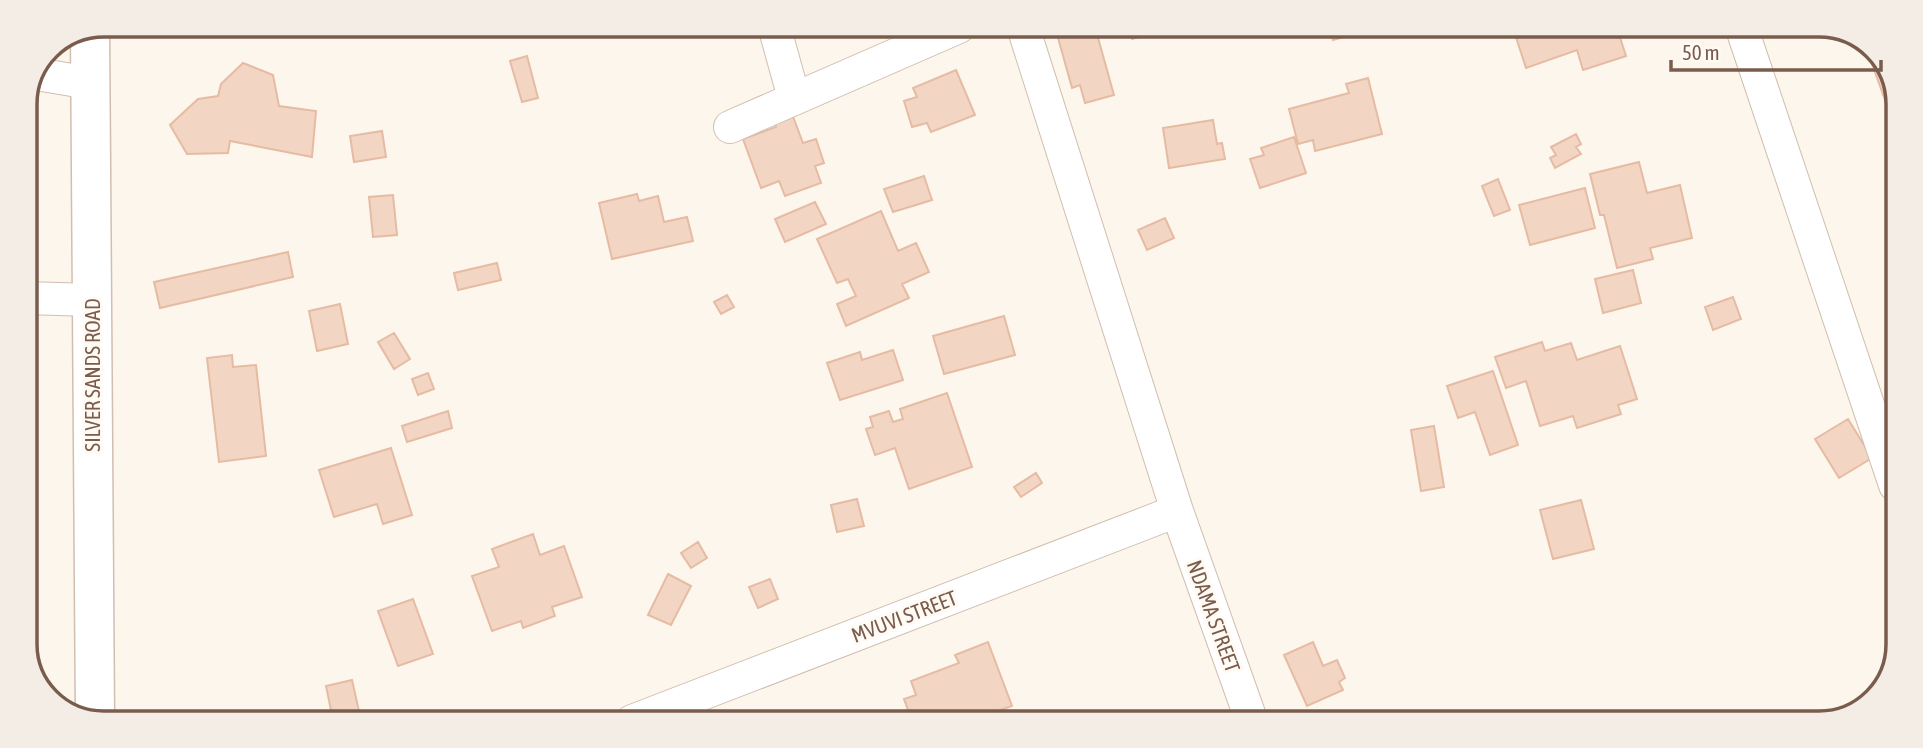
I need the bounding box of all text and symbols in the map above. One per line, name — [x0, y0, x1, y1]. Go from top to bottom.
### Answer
scale bar — [1671, 28, 1881, 72]
text: 50 m — [1682, 40, 1720, 64]
street label: SILVER SANDS ROAD — [80, 298, 104, 452]
street label: NDAMA STREET — [1183, 557, 1245, 675]
street label: MVUVI STREET — [848, 585, 960, 647]

